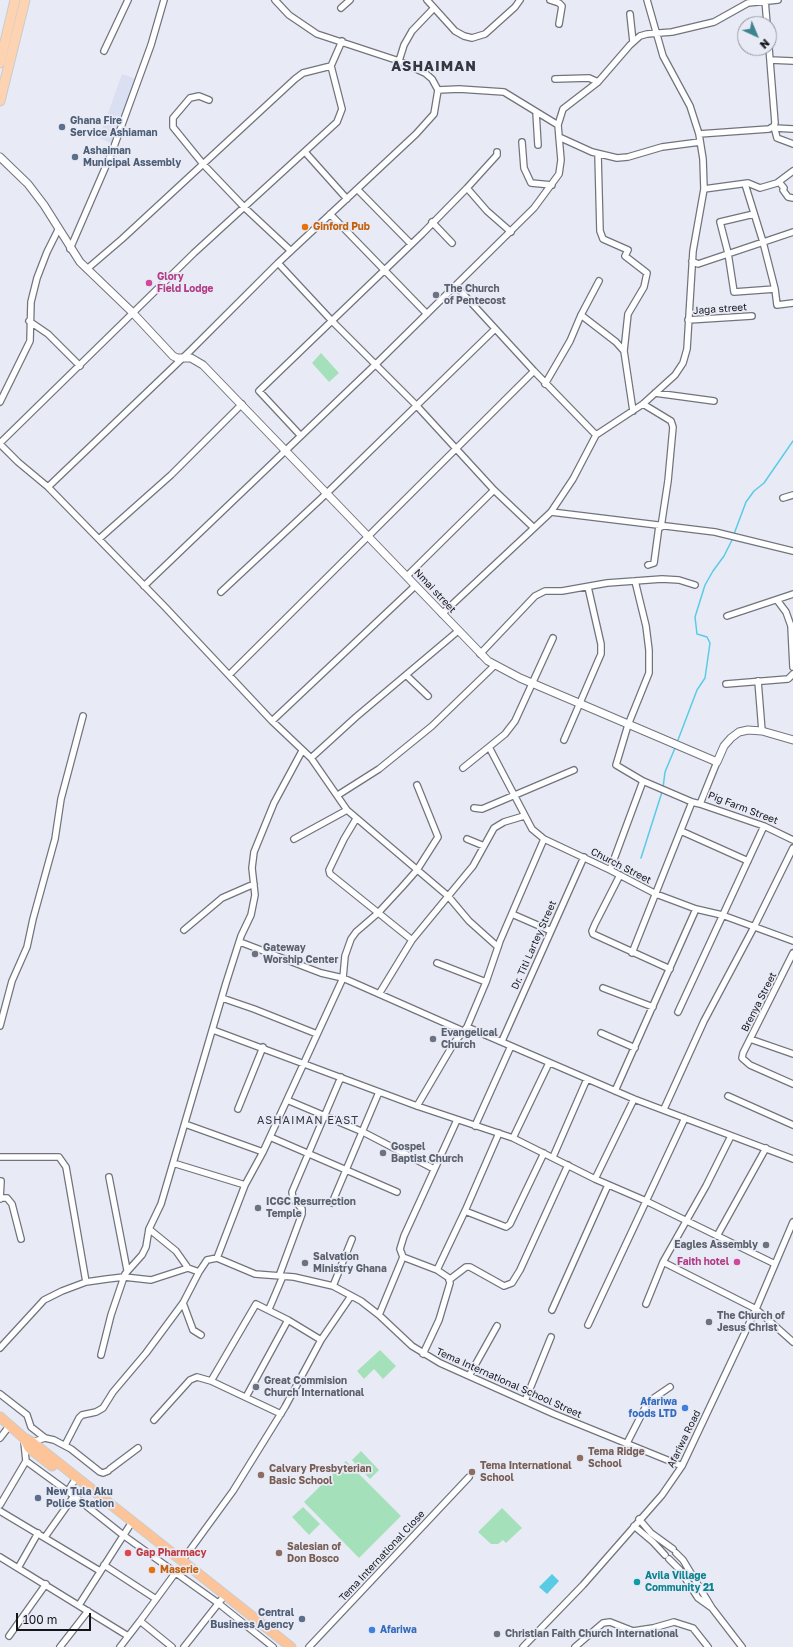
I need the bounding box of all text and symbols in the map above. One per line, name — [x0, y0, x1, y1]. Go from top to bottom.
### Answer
north arrow — [737, 16, 777, 56]
text: N — [757, 37, 773, 52]
district label: ASHAIMAN — [391, 59, 477, 75]
place label: Ghana Fire Service Ashiaman — [70, 115, 157, 138]
marker: Ghana Fire Service Ashiaman — [57, 122, 67, 132]
place label: Ashaiman Municipal Assembly — [83, 145, 181, 168]
marker: Ashaiman Municipal Assembly — [70, 152, 80, 162]
place label: Ginford Pub — [313, 221, 370, 233]
marker: Ginford Pub — [300, 222, 310, 232]
place label: Glory Field Lodge — [157, 271, 213, 294]
marker: Glory Field Lodge — [144, 278, 154, 288]
place label: The Church of Pentecost — [444, 283, 506, 306]
marker: The Church of Pentecost — [431, 290, 441, 300]
street label: Jaga street — [693, 301, 747, 317]
street label: Nmai street — [412, 566, 458, 616]
street label: Pig Farm Street — [706, 789, 780, 827]
street label: Church Street — [589, 846, 653, 886]
street label: Dr. Titi Lartey Street — [509, 899, 559, 991]
place label: Gateway Worship Center — [263, 942, 338, 966]
marker: Gateway Worship Center — [250, 949, 260, 959]
street label: Brenya Street — [739, 970, 779, 1034]
place label: Evangelical Church — [441, 1027, 498, 1050]
marker: Evangelical Church — [428, 1034, 438, 1044]
district label: ASHAIMAN EAST — [257, 1114, 359, 1128]
place label: Gospel Baptist Church — [391, 1141, 463, 1164]
marker: Gospel Baptist Church — [378, 1148, 388, 1158]
place label: ICGC Resurrection Temple — [266, 1196, 356, 1220]
marker: ICGC Resurrection Temple — [253, 1203, 263, 1213]
place label: Eagles Assembly — [674, 1239, 758, 1251]
marker: Eagles Assembly — [761, 1240, 771, 1250]
place label: Salvation Ministry Ghana — [313, 1251, 387, 1274]
place label: Faith hotel — [677, 1256, 729, 1268]
marker: Faith hotel — [732, 1257, 742, 1267]
marker: Salvation Ministry Ghana — [300, 1258, 310, 1268]
place label: The Church of Jesus Christ — [717, 1310, 785, 1334]
marker: The Church of Jesus Christ — [704, 1317, 714, 1327]
street label: Tema International School Street — [434, 1345, 584, 1421]
place label: Great Commision Church International — [264, 1375, 364, 1398]
marker: Great Commision Church International — [251, 1382, 261, 1392]
place label: Afariwa foods LTD — [629, 1396, 677, 1420]
marker: Afariwa foods LTD — [680, 1403, 690, 1413]
street label: Afariwa Road — [665, 1408, 703, 1470]
place label: Tema Ridge School — [588, 1446, 645, 1470]
marker: Tema Ridge School — [575, 1453, 585, 1463]
place label: Tema International School — [480, 1460, 572, 1484]
place label: Calvary Presbyterian Basic School — [269, 1463, 372, 1486]
marker: Tema International School — [467, 1467, 477, 1477]
marker: Calvary Presbyterian Basic School — [256, 1470, 266, 1480]
place label: New Tula Aku Police Station — [46, 1486, 114, 1510]
marker: New Tula Aku Police Station — [33, 1493, 43, 1503]
street label: Tema International Close — [337, 1508, 427, 1604]
place label: Salesian of Don Bosco — [287, 1541, 341, 1564]
place label: Gap Pharmacy — [136, 1547, 206, 1559]
marker: Gap Pharmacy — [123, 1548, 133, 1558]
marker: Salesian of Don Bosco — [274, 1548, 284, 1558]
place label: Maserie — [160, 1564, 199, 1576]
marker: Maserie — [147, 1565, 157, 1575]
place label: Avila Village Community 21 — [645, 1570, 714, 1594]
marker: Avila Village Community 21 — [632, 1577, 642, 1587]
scale bar — [18, 1605, 93, 1631]
place label: Central Business Agency — [210, 1607, 294, 1630]
text: 100 m — [23, 1612, 57, 1627]
marker: Central Business Agency — [297, 1614, 307, 1624]
place label: Afariwa — [380, 1624, 417, 1636]
marker: Afariwa — [367, 1625, 377, 1635]
place label: Christian Faith Church International — [505, 1628, 678, 1640]
marker: Christian Faith Church International — [492, 1629, 502, 1639]

